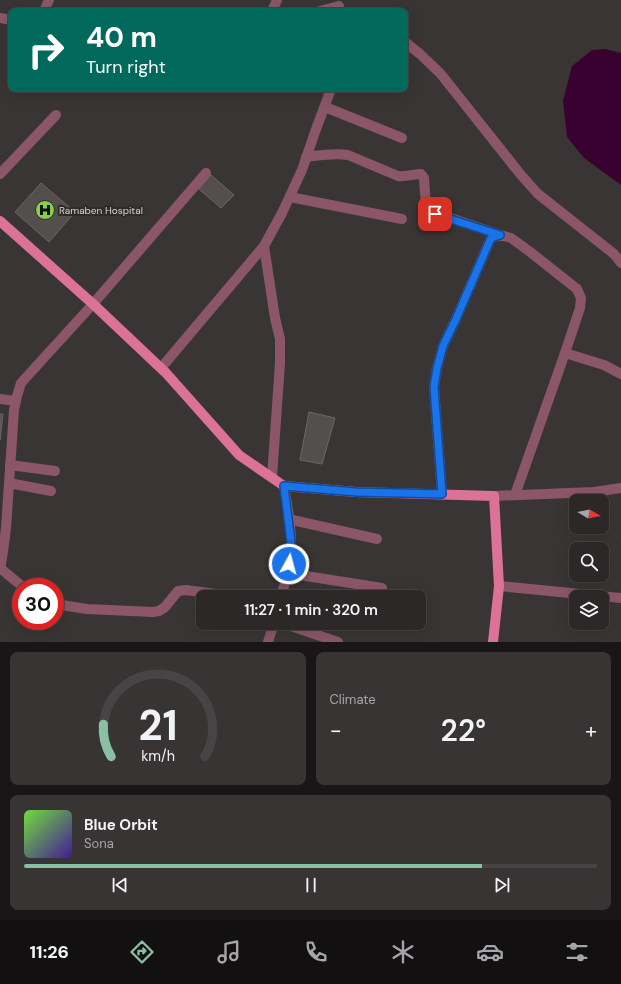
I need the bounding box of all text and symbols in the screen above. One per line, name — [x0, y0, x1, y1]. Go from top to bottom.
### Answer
text: 40 m — [86, 19, 157, 56]
icon: right — [20, 24, 72, 76]
text: Turn right — [86, 55, 166, 79]
pin — [418, 197, 452, 231]
hospital icon: Ramaben Hospital — [34, 199, 56, 221]
icon: arrive — [424, 203, 446, 225]
place label: Ramaben Hospital — [59, 204, 143, 217]
north arrow — [569, 494, 609, 534]
map controls — [569, 494, 609, 630]
button: search — [569, 542, 609, 582]
position arrow — [268, 543, 310, 585]
speed limit sign: 30 — [12, 578, 64, 630]
button: layers — [569, 590, 609, 630]
text: 11:27 · 1 min · 320 m — [244, 600, 378, 620]
text: Climate — [330, 691, 376, 708]
text: 21 — [138, 698, 177, 752]
text: 22° — [441, 711, 486, 750]
text: − — [330, 716, 342, 745]
text: + — [585, 716, 597, 745]
text: km/h — [141, 746, 175, 764]
text: Blue Orbit — [84, 815, 158, 835]
text: Sona — [84, 835, 114, 852]
icon: previous — [109, 874, 131, 896]
icon: pause — [300, 874, 322, 896]
icon: next — [491, 874, 513, 896]
icon: directions — [128, 938, 156, 966]
icon: music — [215, 938, 243, 966]
icon: phone — [302, 938, 330, 966]
icon: climate — [389, 938, 417, 966]
icon: car — [476, 938, 504, 966]
icon: filters — [563, 938, 591, 966]
text: 11:26 — [30, 940, 69, 964]

